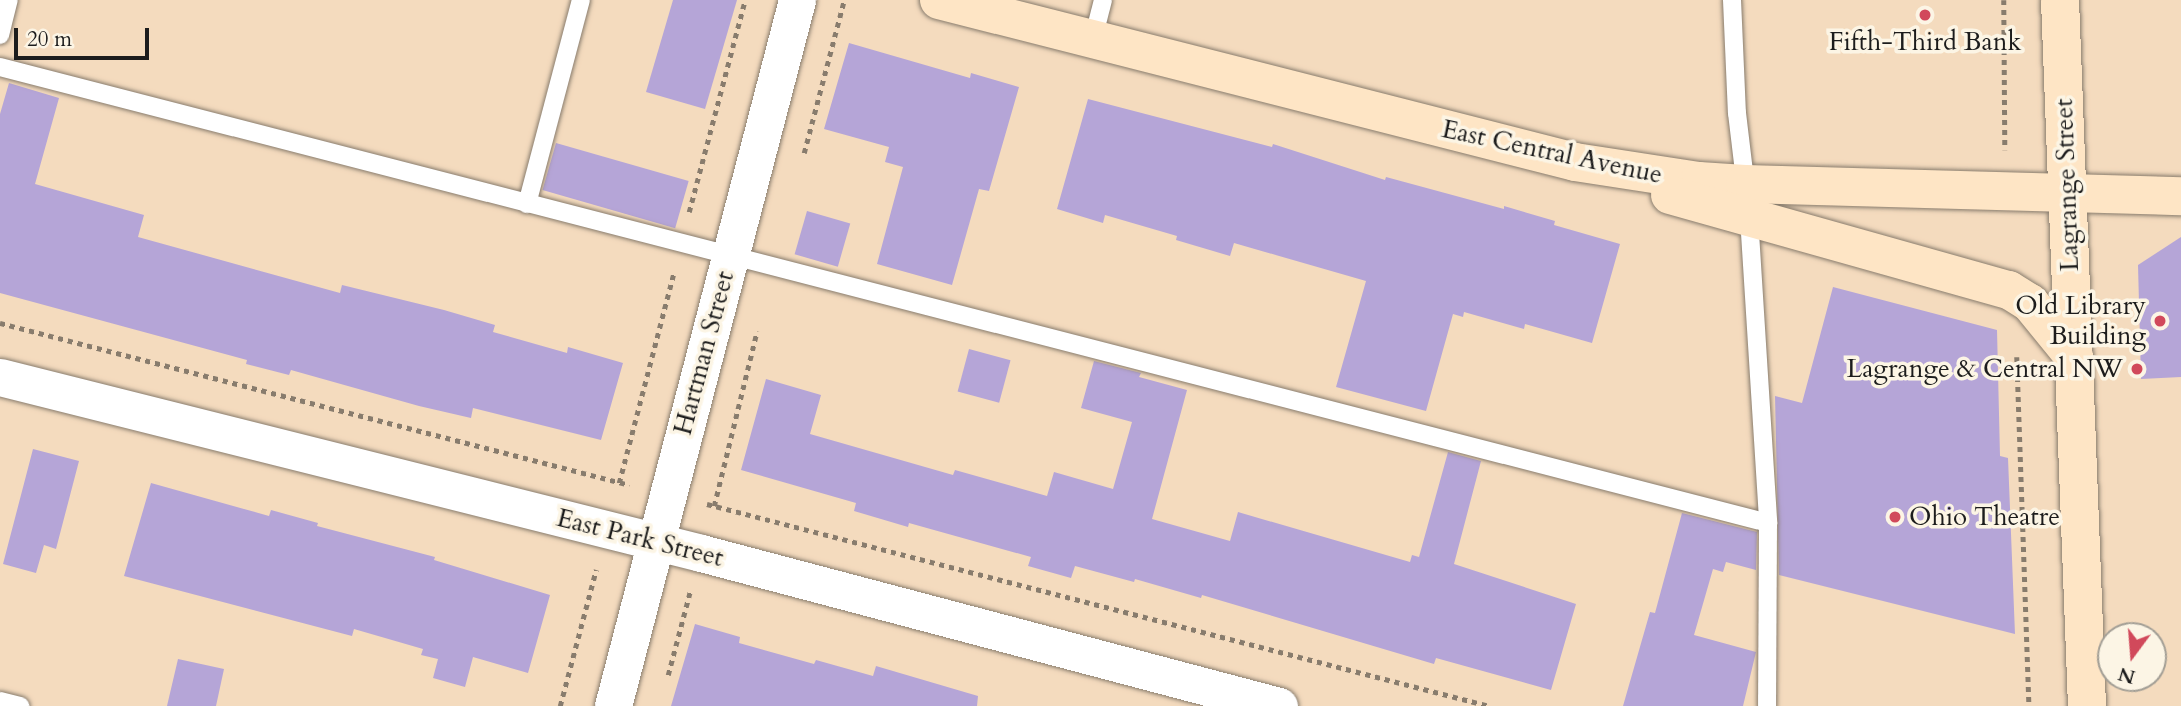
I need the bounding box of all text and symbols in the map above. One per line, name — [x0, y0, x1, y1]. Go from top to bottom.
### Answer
marker: Fifth-Third Bank — [1917, 7, 1933, 23]
scale bar — [18, 14, 152, 58]
text: 20 m — [27, 25, 72, 54]
place label: Fifth-Third Bank — [1829, 26, 2021, 58]
street label: Lagrange Street — [2048, 98, 2086, 272]
street label: East Central Avenue — [1439, 113, 1665, 191]
street label: Hartman Street — [667, 268, 741, 438]
place label: Old Library Building — [2015, 290, 2146, 352]
marker: Old Library Building — [2152, 313, 2168, 329]
place label: Lagrange & Central NW — [1846, 353, 2123, 385]
marker: Lagrange & Central NW — [2129, 361, 2145, 377]
place label: Ohio Theatre — [1909, 501, 2060, 533]
street label: East Park Street — [553, 502, 727, 574]
marker: Ohio Theatre — [1887, 509, 1903, 525]
north arrow — [2097, 622, 2167, 692]
text: N — [2115, 660, 2138, 690]

